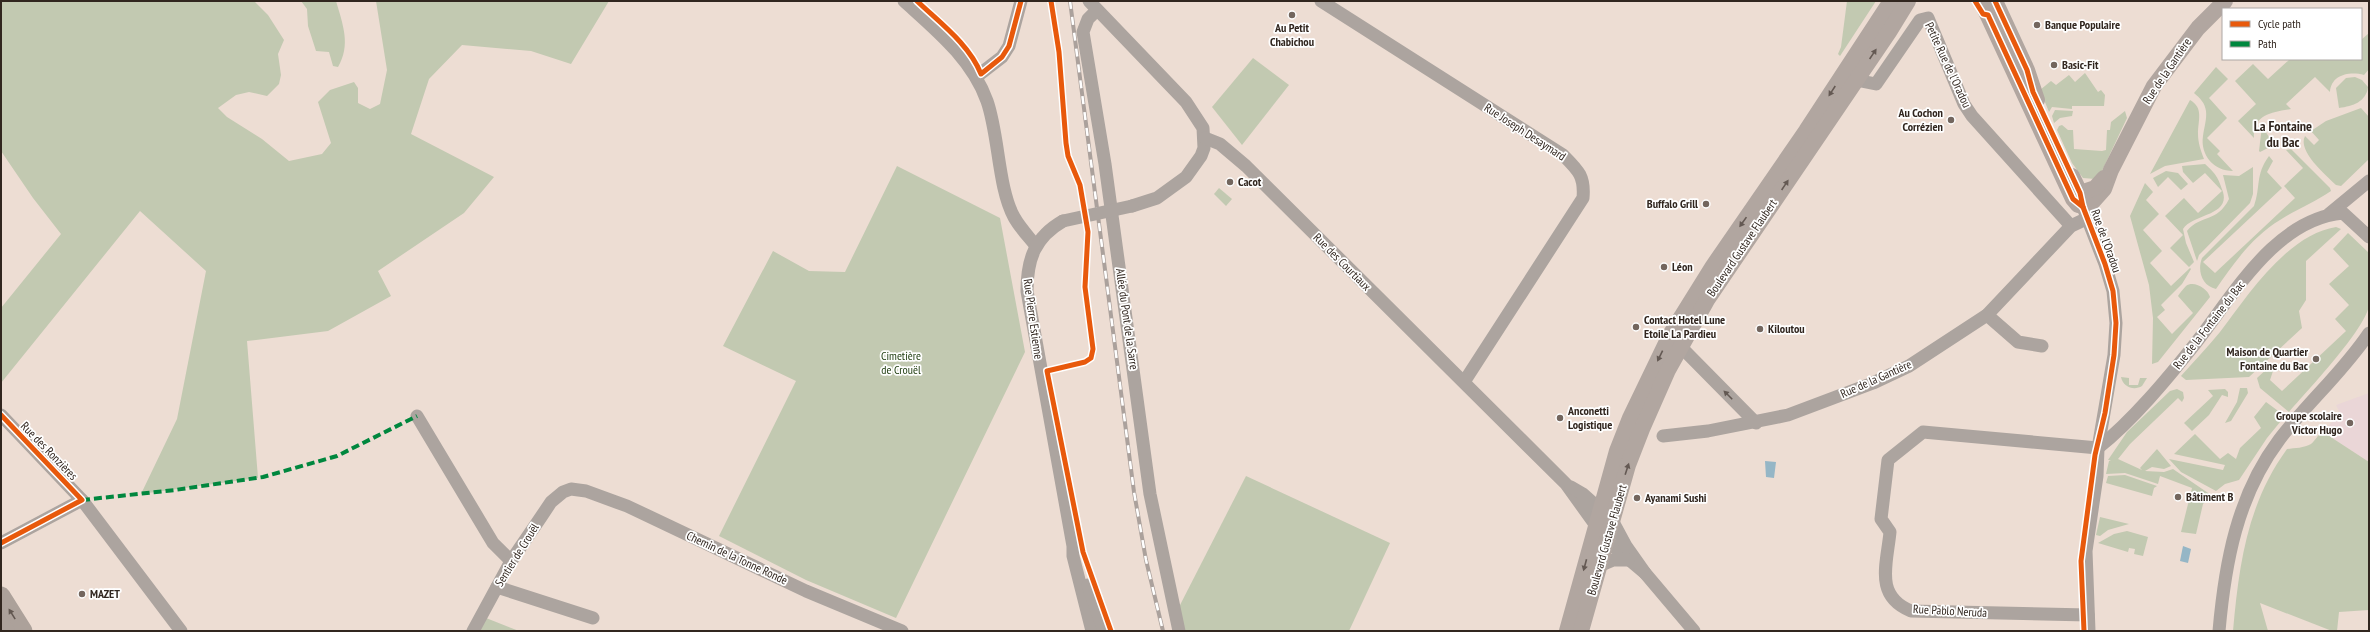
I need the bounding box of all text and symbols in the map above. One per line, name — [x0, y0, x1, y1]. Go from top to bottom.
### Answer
legend — [2222, 8, 2362, 60]
marker: Au Petit Chabichou — [1287, 10, 1297, 20]
text: Cycle path — [2258, 16, 2301, 31]
place label: Banque Populaire — [2045, 17, 2120, 32]
place label: Au Petit Chabichou — [1270, 20, 1314, 49]
street label: Petite Rue de l'Oradou — [1922, 20, 1975, 110]
marker: Banque Populaire — [2032, 20, 2042, 30]
street label: Rue de la Gantière — [2139, 35, 2194, 107]
text: Path — [2258, 36, 2276, 51]
one-way arrow — [1869, 49, 1877, 59]
place label: Basic-Fit — [2062, 57, 2099, 72]
marker: Basic-Fit — [2049, 60, 2059, 70]
one-way arrow — [1828, 86, 1836, 97]
street label: Rue Joseph Desaymard — [1482, 100, 1569, 164]
place label: Au Cochon Corrézien — [1898, 105, 1943, 134]
marker: Au Cochon Corrézien — [1946, 115, 1956, 125]
district label: La Fontaine du Bac — [2254, 117, 2312, 151]
place label: Cacot — [1238, 174, 1262, 189]
marker: Cacot — [1225, 177, 1235, 187]
one-way arrow — [1781, 180, 1789, 190]
place label: Buffalo Grill — [1647, 196, 1698, 211]
street label: Boulevard Gustave Flaubert — [1703, 196, 1780, 299]
marker: Buffalo Grill — [1701, 199, 1711, 209]
street label: Rue de l'Oradou — [2088, 207, 2125, 274]
one-way arrow — [1739, 217, 1747, 227]
street label: Rue des Courtiaux — [1310, 230, 1374, 294]
place label: Léon — [1672, 259, 1693, 274]
marker: Léon — [1659, 262, 1669, 272]
street label: Allée du Pont de la Sarre — [1113, 267, 1142, 371]
street label: Rue de la Fontaine du Bac — [2169, 277, 2248, 372]
street label: Rue Pierre Estienne — [1020, 278, 1047, 360]
place label: Contact Hotel Lune Etoile La Pardieu — [1644, 312, 1725, 341]
place label: Kiloutou — [1768, 321, 1805, 336]
marker: Contact Hotel Lune Etoile La Pardieu — [1631, 322, 1641, 332]
marker: Kiloutou — [1755, 324, 1765, 334]
place label: Maison de Quartier Fontaine du Bac — [2227, 344, 2309, 373]
park label: Cimetière de Crouël — [881, 348, 921, 377]
one-way arrow — [1657, 350, 1663, 362]
marker: Maison de Quartier Fontaine du Bac — [2311, 354, 2321, 364]
street label: Rue de la Gantière — [1838, 356, 1914, 401]
one-way arrow — [1723, 390, 1733, 400]
place label: Anconetti Logistique — [1567, 403, 1612, 432]
place label: Groupe scolaire Victor Hugo — [2276, 408, 2343, 437]
marker: Anconetti Logistique — [1555, 413, 1565, 423]
street label: Rue des Ronzières — [18, 418, 81, 483]
marker: Groupe scolaire Victor Hugo — [2345, 418, 2355, 428]
one-way arrow — [1624, 463, 1630, 475]
street label: Boulevard Gustave Flaubert — [1584, 482, 1630, 597]
place label: Bâtiment B — [2186, 489, 2233, 504]
place label: Ayanami Sushi — [1644, 490, 1707, 505]
marker: Bâtiment B — [2173, 492, 2183, 502]
marker: Ayanami Sushi — [1632, 493, 1642, 503]
street label: Sentier de Crouël — [491, 520, 542, 589]
street label: Chemin de la Tonne Ronde — [684, 528, 790, 588]
one-way arrow — [1582, 559, 1588, 571]
place label: MAZET — [90, 586, 120, 601]
marker: MAZET — [77, 589, 87, 599]
street label: Rue Pablo Neruda — [1913, 601, 1988, 620]
one-way arrow — [8, 609, 16, 619]

